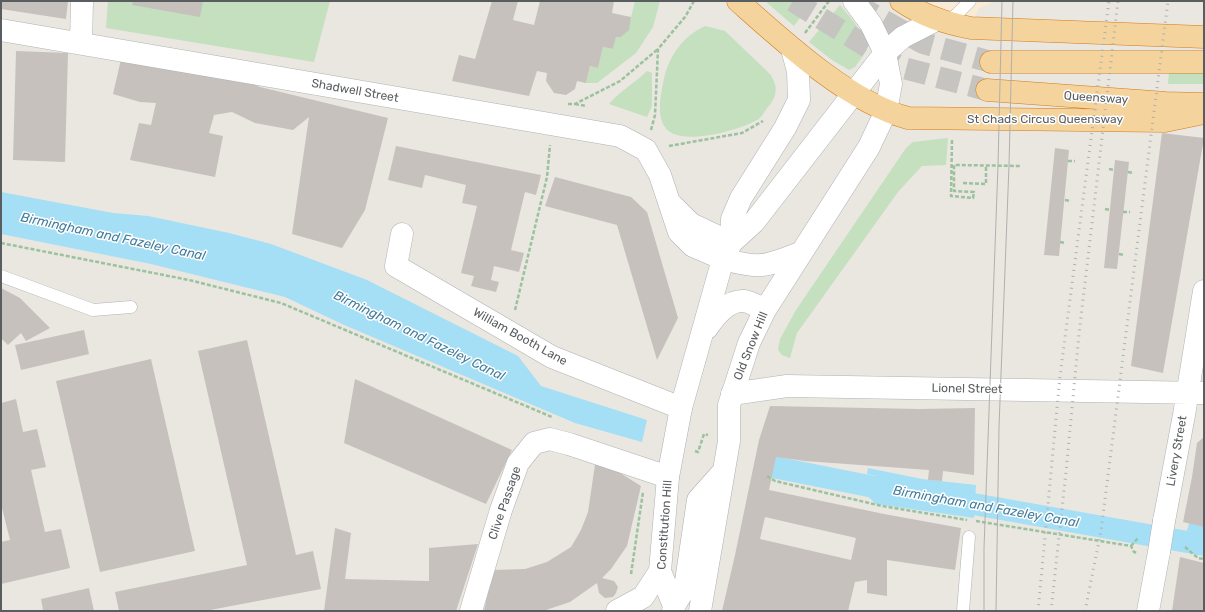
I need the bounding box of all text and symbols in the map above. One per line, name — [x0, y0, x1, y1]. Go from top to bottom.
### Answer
street label: Shadwell Street — [310, 76, 400, 106]
street label: Queensway — [1063, 89, 1129, 107]
street label: St Chads Circus Queensway — [967, 113, 1123, 127]
water label: Birmingham and Fazeley Canal — [19, 210, 207, 264]
water label: Birmingham and Fazeley Canal — [331, 288, 507, 384]
street label: William Booth Lane — [470, 305, 570, 369]
street label: Old Snow Hill — [731, 310, 771, 382]
street label: Lionel Street — [931, 381, 1003, 397]
street label: Livery Street — [1164, 414, 1190, 488]
street label: Clive Passage — [486, 464, 524, 542]
street label: Constitution Hill — [655, 480, 675, 570]
water label: Birmingham and Fazeley Canal — [892, 483, 1080, 531]

